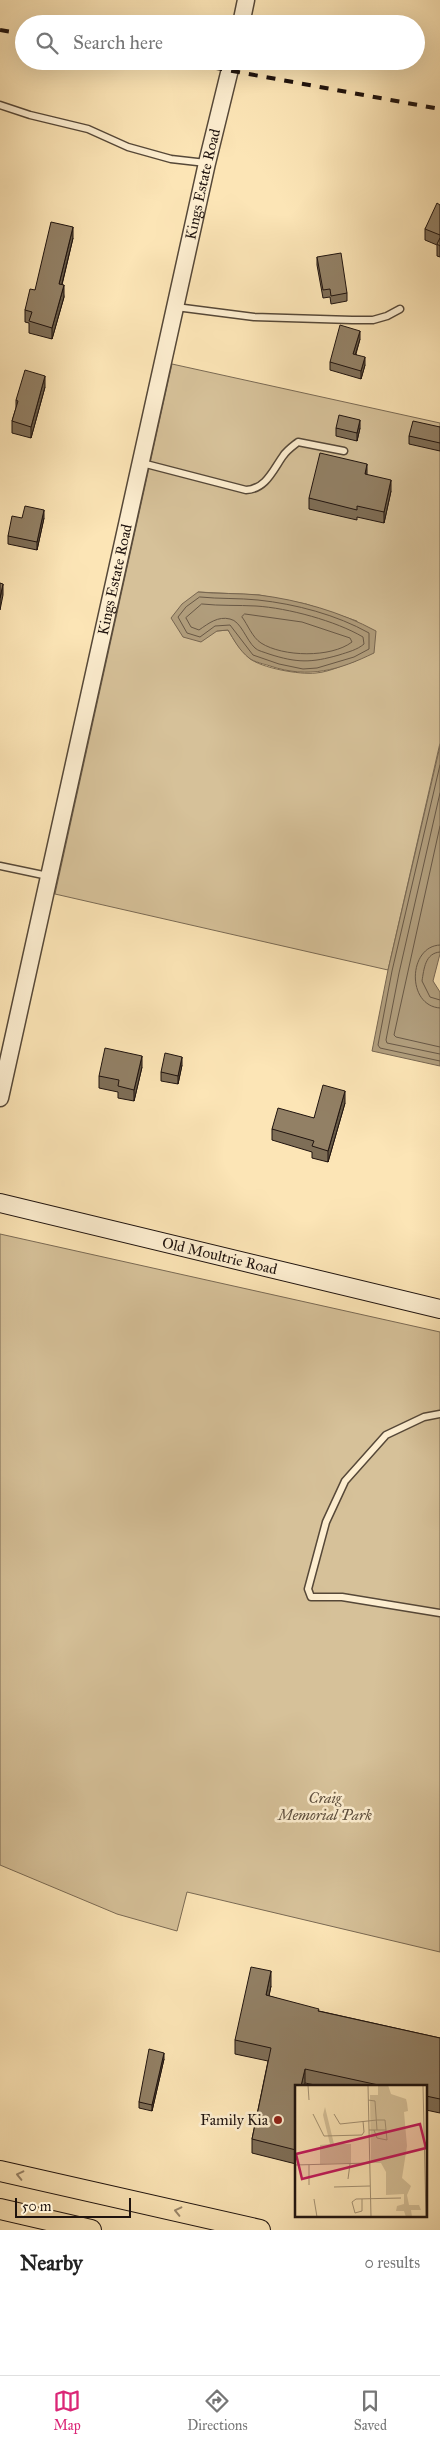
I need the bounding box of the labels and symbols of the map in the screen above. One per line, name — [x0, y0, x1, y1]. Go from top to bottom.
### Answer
street label: Kings Estate Road — [181, 126, 224, 241]
street label: Kings Estate Road — [94, 522, 136, 637]
street label: Old Moultrie Road — [160, 1233, 279, 1279]
park label: Craig Memorial Park — [276, 1789, 372, 1824]
inset map — [295, 2085, 428, 2218]
place label: Family Kia — [200, 2111, 269, 2129]
marker: Family Kia — [272, 2114, 284, 2126]
one-way arrow — [16, 2170, 24, 2181]
scale bar — [15, 2195, 131, 2218]
one-way arrow — [174, 2206, 183, 2217]

